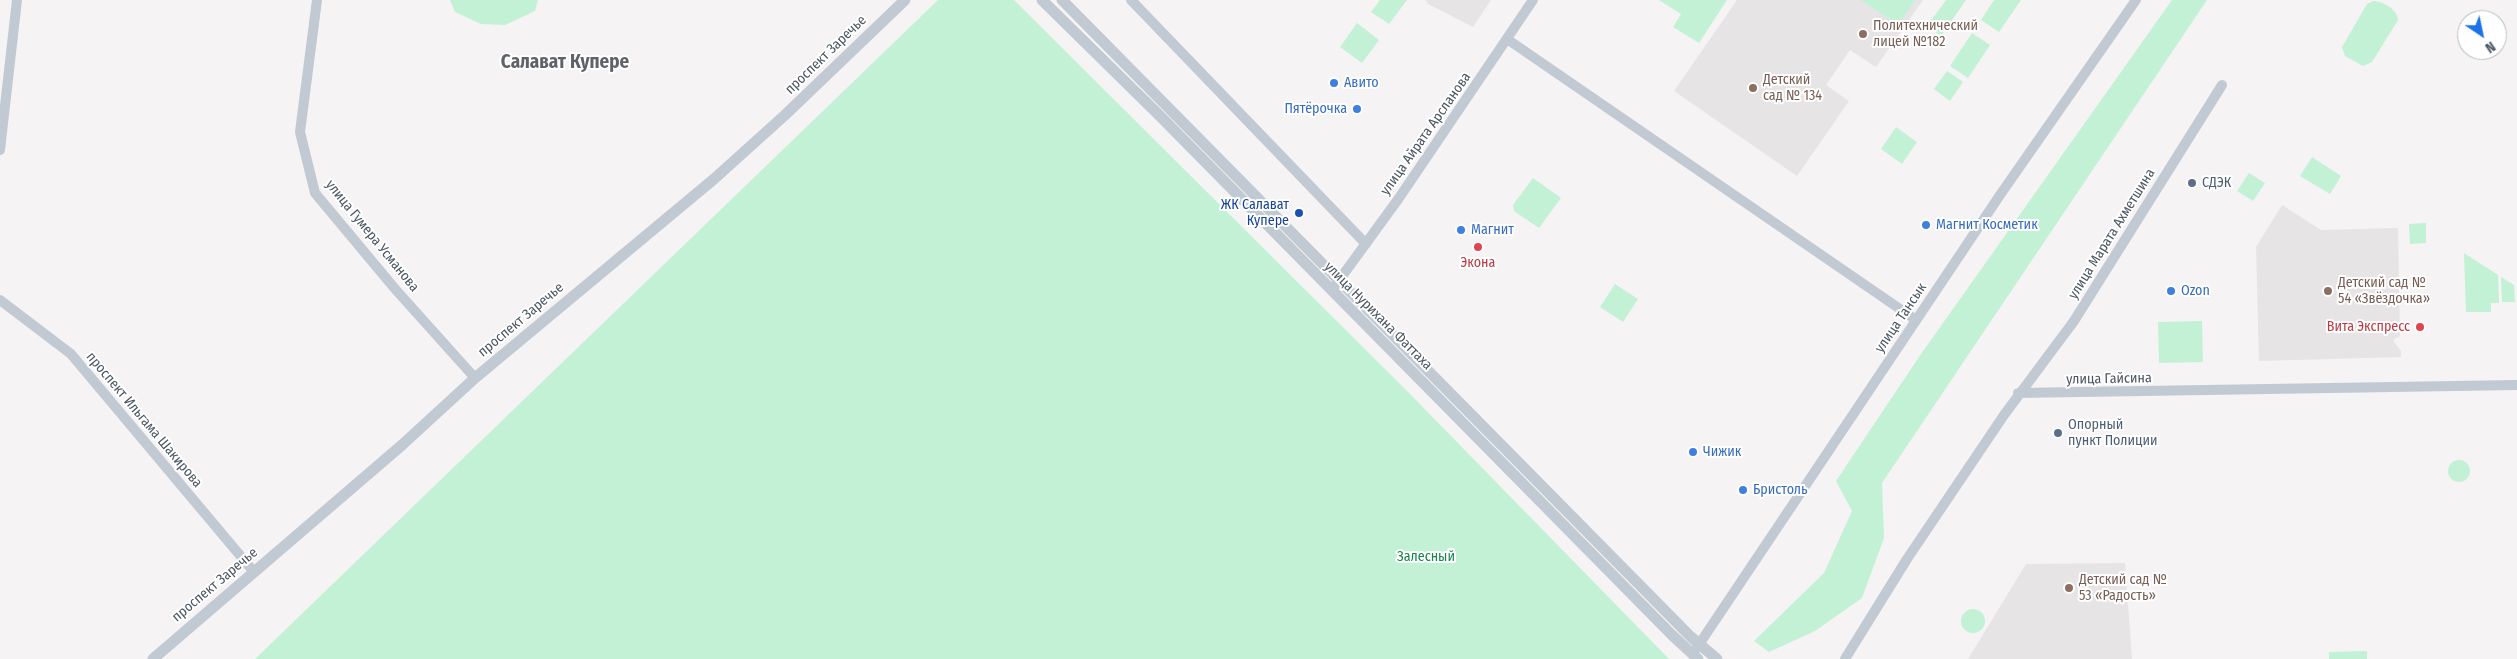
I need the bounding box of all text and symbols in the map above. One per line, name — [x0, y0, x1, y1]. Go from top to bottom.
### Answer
north arrow — [2457, 10, 2507, 60]
street label: проспект Заречье — [782, 12, 870, 98]
place label: Политехнический лицей №182 — [1873, 18, 1978, 50]
marker: Политехнический лицей №182 — [1857, 28, 1869, 40]
text: N — [2482, 38, 2498, 56]
district label: Салават Купере — [501, 52, 629, 74]
street label: улица Айрата Арсланова — [1377, 69, 1475, 199]
place label: Детский сад № 134 — [1763, 72, 1822, 104]
place label: Авито — [1344, 75, 1379, 91]
marker: Авито — [1328, 77, 1340, 89]
marker: Детский сад № 134 — [1747, 82, 1759, 94]
place label: Пятёрочка — [1284, 101, 1347, 117]
marker: Пятёрочка — [1351, 103, 1363, 115]
street label: улица Марата Ахметшина — [2065, 166, 2159, 302]
place label: СДЭК — [2202, 175, 2231, 191]
street label: улица Гумера Усманова — [322, 177, 422, 295]
marker: СДЭК — [2186, 177, 2198, 189]
place label: ЖК Салават Купере — [1221, 197, 1289, 230]
marker: ЖК Салават Купере — [1293, 207, 1305, 219]
place label: Магнит Косметик — [1936, 217, 2038, 233]
marker: Магнит Косметик — [1920, 219, 1932, 231]
place label: Магнит — [1471, 222, 1514, 238]
marker: Магнит — [1455, 224, 1467, 236]
marker: Экона — [1472, 241, 1484, 253]
place label: Экона — [1461, 255, 1495, 271]
street label: улица Нурихана Фаттаха — [1320, 258, 1436, 374]
place label: Детский сад № 54 «Звёздочка» — [2338, 275, 2430, 308]
street label: проспект Заречье — [475, 279, 567, 361]
street label: улица Тансык — [1872, 280, 1930, 356]
place label: Ozon — [2181, 283, 2210, 299]
marker: Ozon — [2165, 285, 2177, 297]
marker: Детский сад № 54 «Звёздочка» — [2322, 285, 2334, 297]
place label: Вита Экспресс — [2327, 319, 2410, 335]
marker: Вита Экспресс — [2414, 321, 2426, 333]
street label: проспект Ильгама Шакирова — [82, 349, 206, 491]
street label: улица Гайсина — [2066, 370, 2152, 388]
place label: Опорный пункт Полиции — [2068, 417, 2157, 450]
marker: Опорный пункт Полиции — [2052, 427, 2064, 439]
place label: Чижик — [1703, 444, 1741, 460]
marker: Чижик — [1687, 446, 1699, 458]
place label: Бристоль — [1753, 482, 1808, 498]
marker: Бристоль — [1737, 484, 1749, 496]
street label: проспект Заречье — [169, 544, 261, 626]
park label: Залесный — [1397, 549, 1455, 565]
place label: Детский сад № 53 «Радость» — [2079, 572, 2167, 604]
marker: Детский сад № 53 «Радость» — [2063, 582, 2075, 594]

